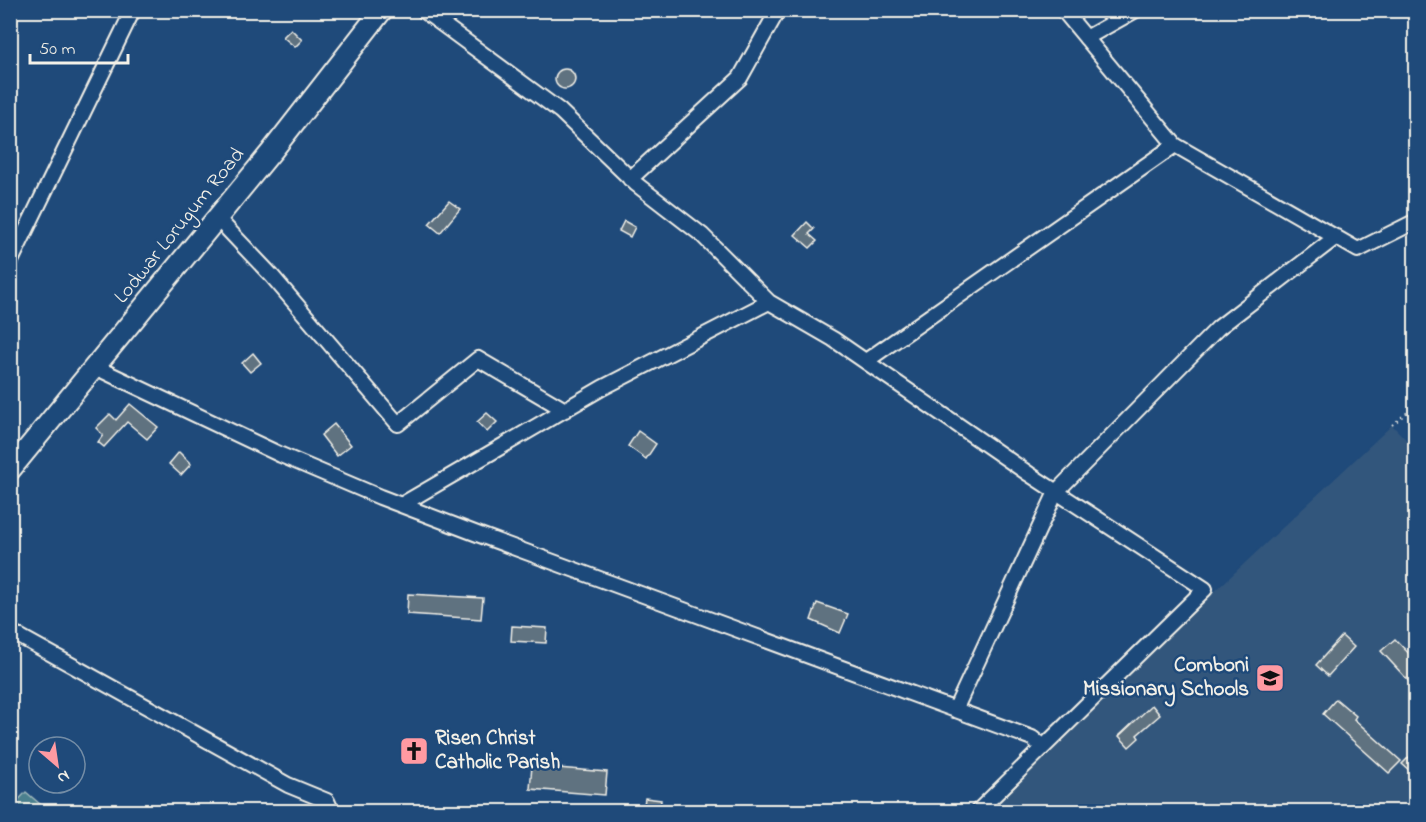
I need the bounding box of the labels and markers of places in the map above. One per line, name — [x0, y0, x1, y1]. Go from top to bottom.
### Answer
place label: Comboni Missionary Schools — [1083, 651, 1249, 707]
school or university icon: Comboni Missionary Schools — [1254, 662, 1286, 694]
place label: Risen Christ Catholic Parish — [435, 724, 560, 778]
church icon: Risen Christ Catholic Parish — [398, 735, 430, 767]

